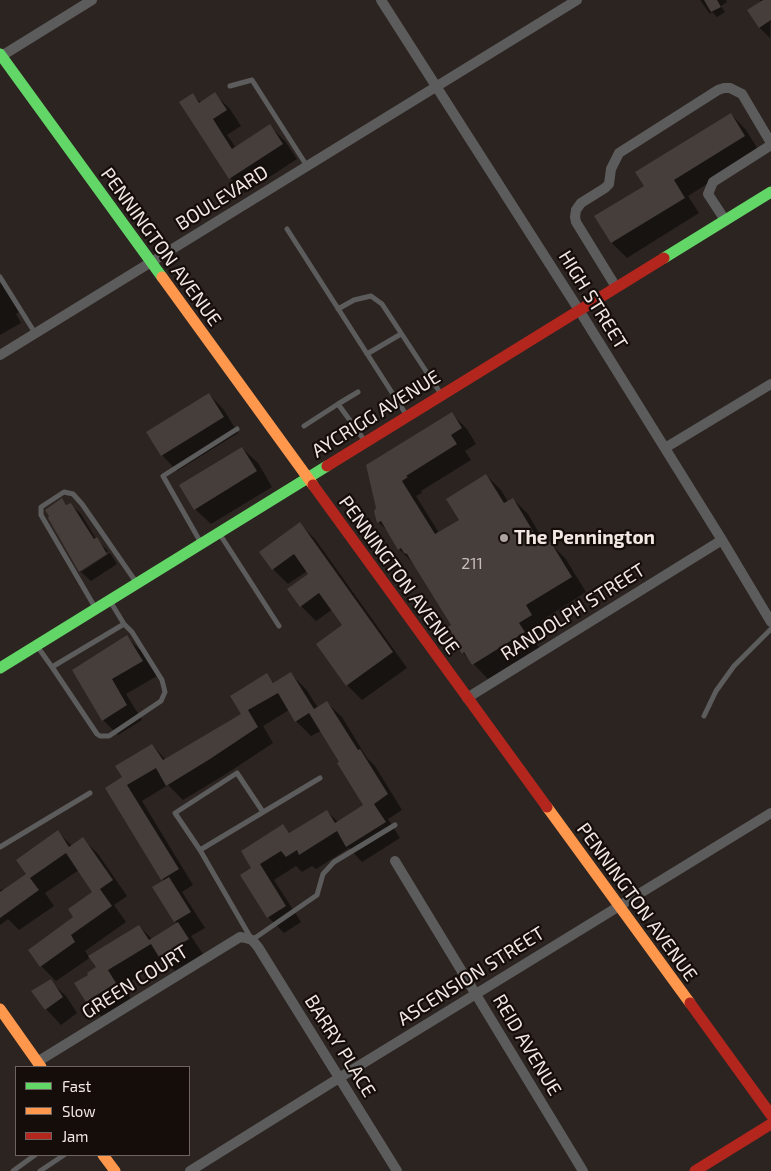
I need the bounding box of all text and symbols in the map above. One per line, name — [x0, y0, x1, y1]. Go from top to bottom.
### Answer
street label: BOULEVARD — [172, 161, 272, 235]
street label: PENNINGTON AVENUE — [96, 163, 226, 331]
street label: HIGH STREET — [554, 246, 632, 354]
street label: AYCRIGG AVENUE — [308, 365, 444, 463]
street label: PENNINGTON AVENUE — [334, 491, 464, 659]
place label: The Pennington — [514, 527, 655, 549]
marker: The Pennington — [498, 532, 510, 544]
house number: 211 — [461, 554, 483, 574]
street label: RANDOLPH STREET — [497, 558, 649, 666]
street label: PENNINGTON AVENUE — [572, 818, 702, 986]
street label: ASCENSION STREET — [393, 922, 549, 1030]
street label: GREEN COURT — [78, 940, 192, 1024]
street label: REID AVENUE — [488, 990, 566, 1100]
street label: BARRY PLACE — [300, 991, 380, 1101]
legend — [15, 1066, 190, 1156]
text: Fast — [62, 1077, 91, 1095]
text: Slow — [62, 1102, 96, 1120]
text: Jam — [62, 1127, 88, 1145]

